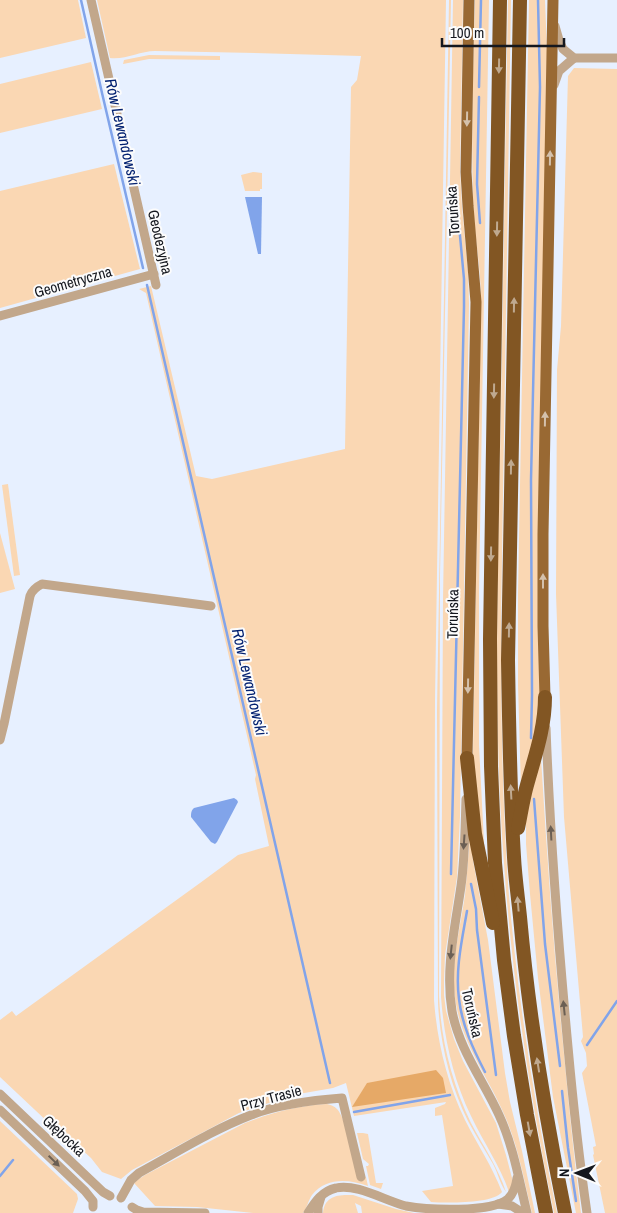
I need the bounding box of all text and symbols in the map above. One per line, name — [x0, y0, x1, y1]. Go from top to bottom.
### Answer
scale bar — [442, 15, 564, 47]
text: 100 m — [450, 22, 484, 43]
one-way arrow — [495, 58, 503, 74]
water label: Rów Lewandowski — [100, 76, 146, 188]
one-way arrow — [463, 111, 471, 127]
one-way arrow — [546, 150, 554, 166]
street label: Toruńska — [440, 185, 465, 237]
street label: Geodezyjna — [143, 208, 178, 276]
one-way arrow — [493, 221, 501, 237]
street label: Geometryczna — [32, 260, 114, 303]
one-way arrow — [510, 297, 518, 313]
one-way arrow — [490, 383, 498, 399]
one-way arrow — [541, 410, 549, 426]
one-way arrow — [508, 459, 516, 475]
one-way arrow — [487, 546, 495, 562]
one-way arrow — [539, 573, 547, 589]
street label: Toruńska — [442, 589, 463, 639]
one-way arrow — [505, 622, 513, 638]
water label: Rów Lewandowski — [227, 626, 273, 738]
one-way arrow — [464, 678, 472, 694]
one-way arrow — [507, 784, 515, 800]
one-way arrow — [546, 825, 554, 841]
one-way arrow — [460, 834, 468, 850]
one-way arrow — [514, 896, 522, 912]
one-way arrow — [447, 945, 455, 961]
street label: Toruńska — [457, 986, 488, 1040]
one-way arrow — [560, 1000, 568, 1016]
one-way arrow — [534, 1057, 542, 1073]
street label: Przy Trasie — [238, 1079, 304, 1116]
street label: Głębocka — [38, 1110, 91, 1161]
one-way arrow — [526, 1121, 534, 1137]
north arrow — [552, 1148, 602, 1198]
one-way arrow — [47, 1155, 59, 1167]
text: N — [555, 1168, 573, 1177]

